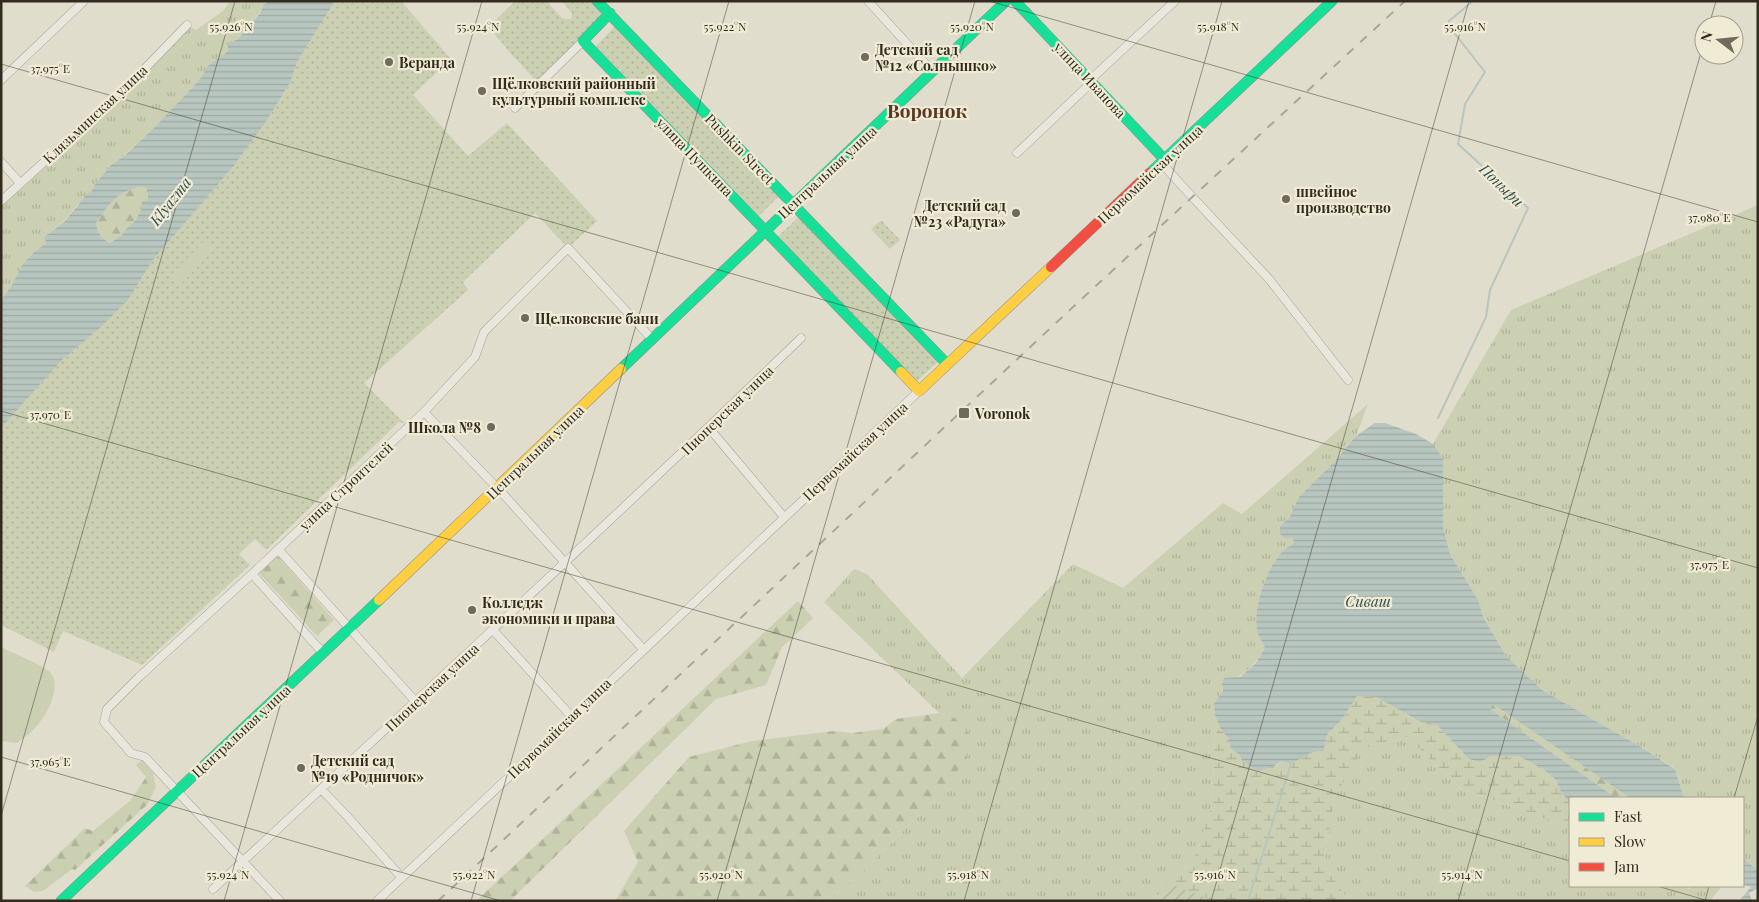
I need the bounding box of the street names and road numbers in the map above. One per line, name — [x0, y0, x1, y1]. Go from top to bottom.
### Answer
street label: улица Иванова — [1049, 37, 1130, 122]
street label: Клязьминская улица — [39, 60, 151, 168]
street label: Pushkin Street — [701, 109, 780, 189]
street label: улица Пушкина — [652, 113, 738, 201]
street label: Первомайская улица — [1093, 120, 1207, 228]
street label: Центральная улица — [774, 121, 880, 223]
street label: Пионерская улица — [677, 361, 777, 459]
street label: Первомайская улица — [798, 397, 912, 505]
street label: Центральная улица — [482, 401, 588, 503]
street label: улица Строителей — [294, 437, 397, 535]
street label: Пионерская улица — [381, 639, 483, 735]
street label: Первомайская улица — [503, 674, 615, 782]
street label: Центральная улица — [188, 680, 294, 782]

